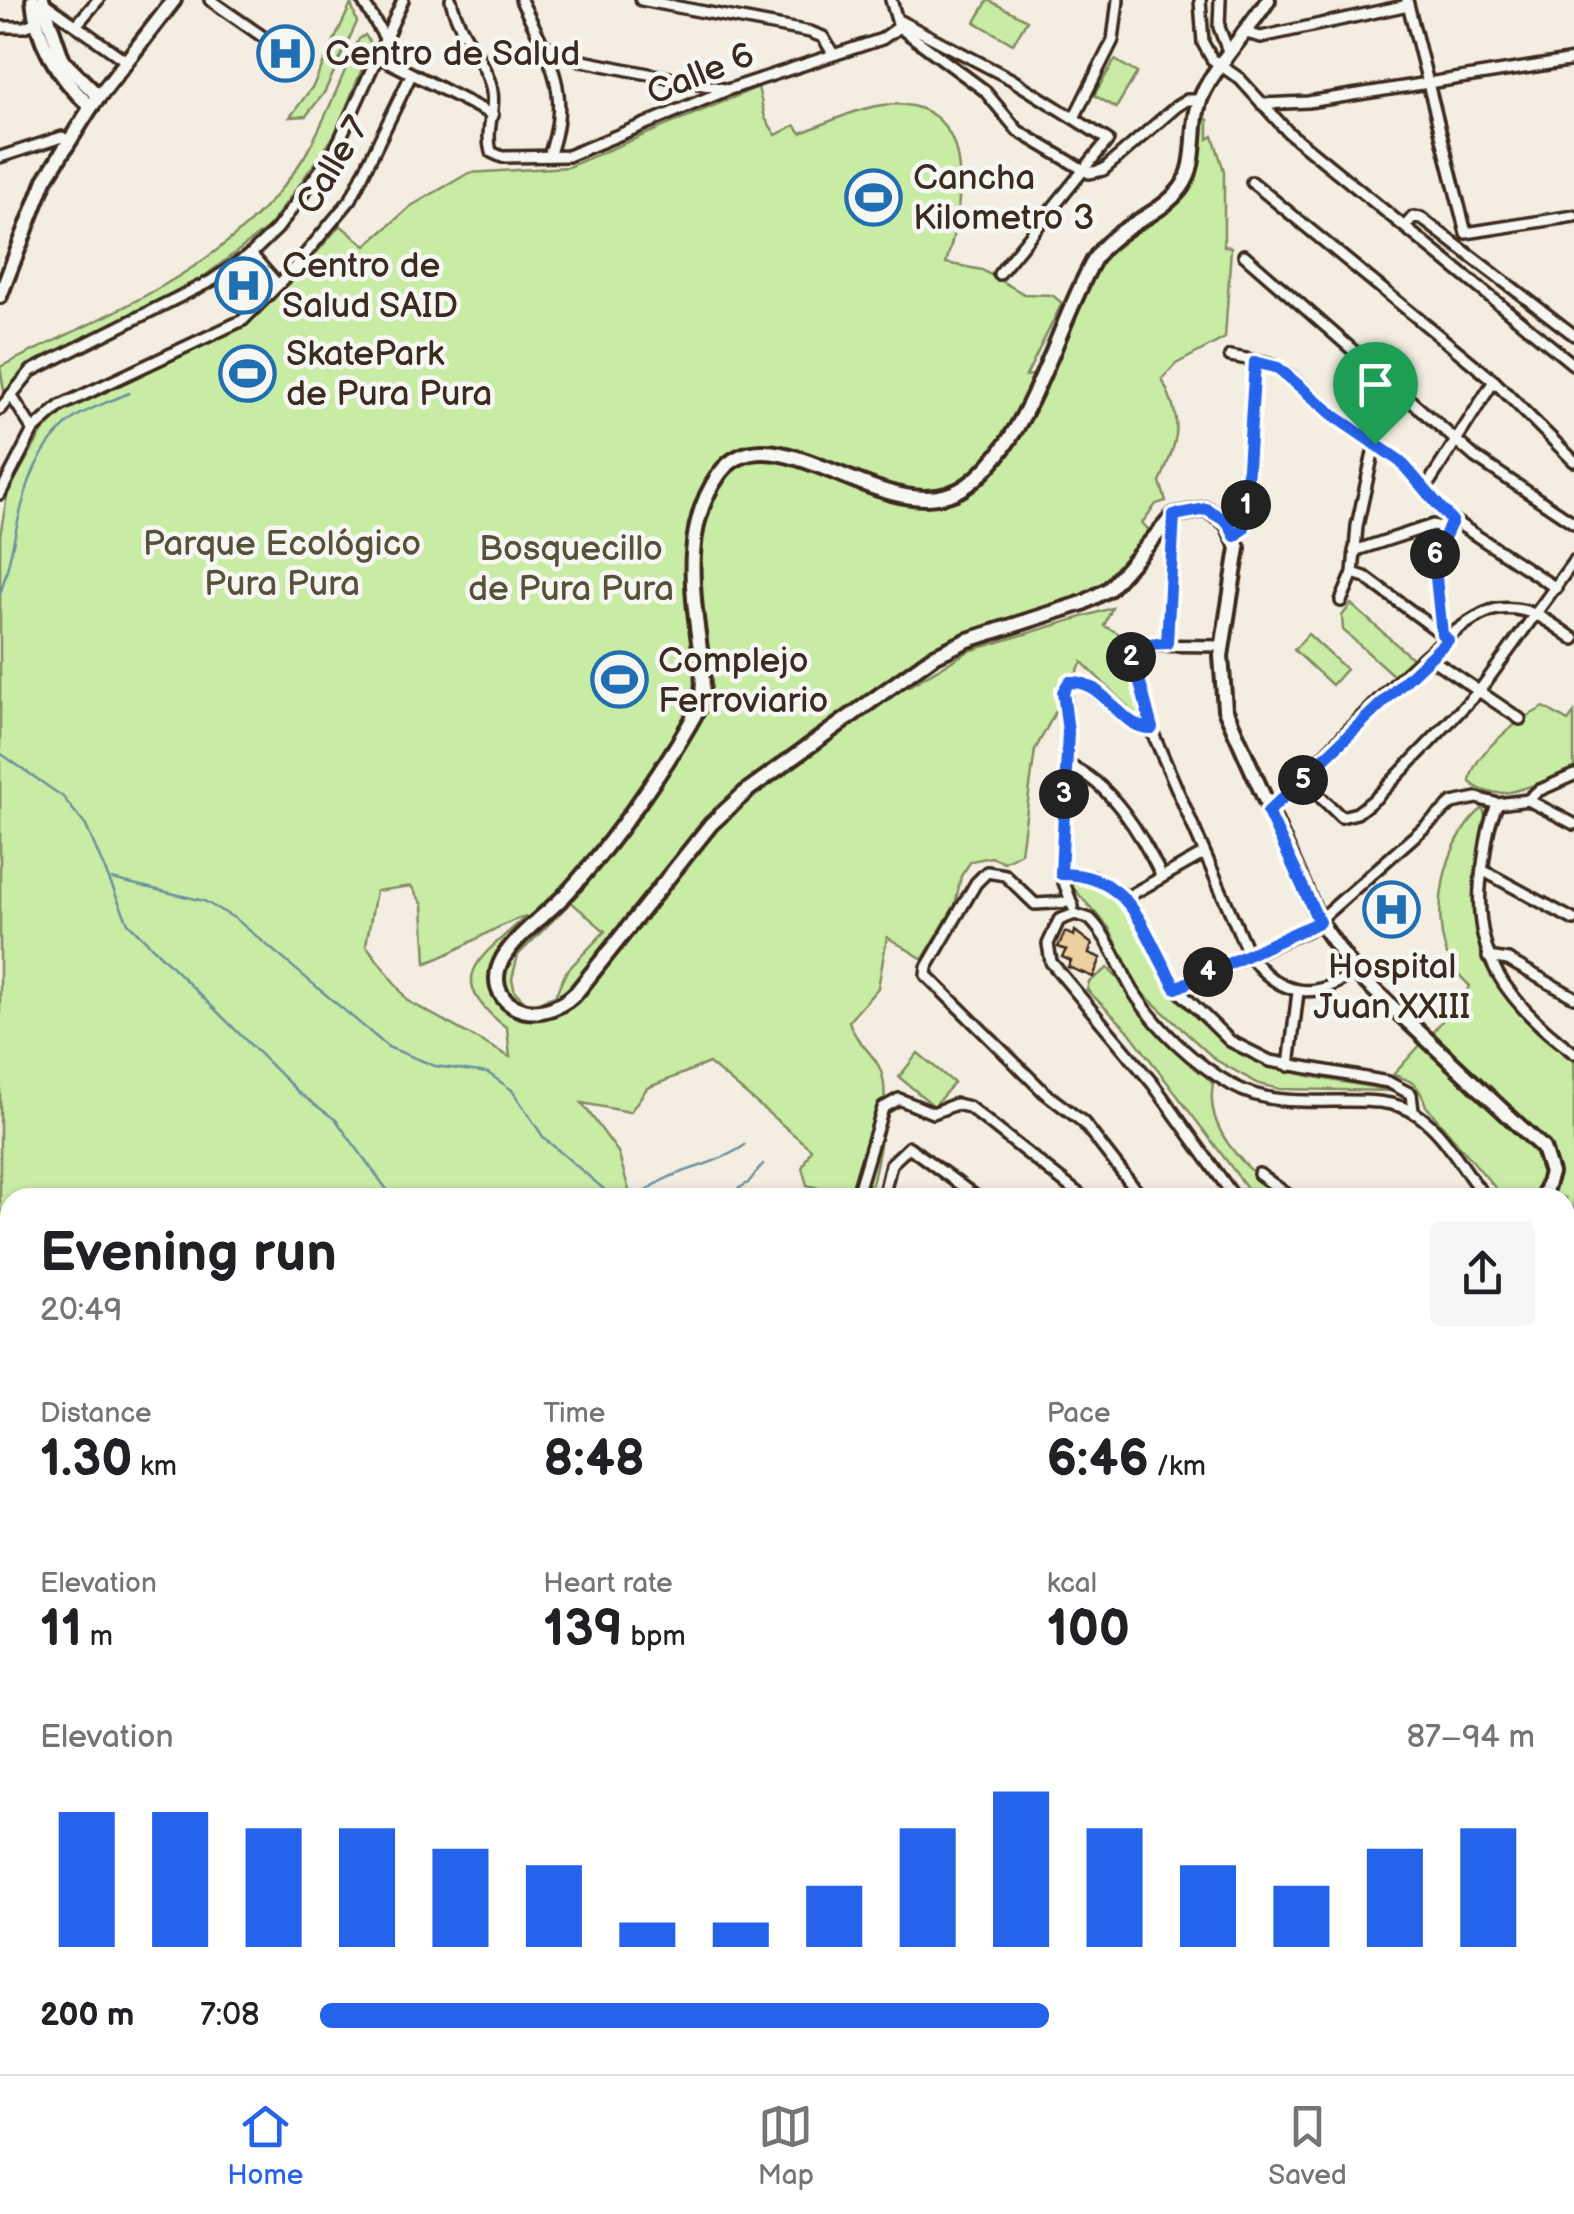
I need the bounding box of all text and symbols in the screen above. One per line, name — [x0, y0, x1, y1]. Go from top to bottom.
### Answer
hospital icon: Centro de Salud — [256, 23, 316, 83]
place label: Centro de Salud — [325, 33, 580, 76]
street label: Calle 6 — [641, 34, 760, 115]
street label: Calle 7 — [287, 109, 379, 223]
place label: Cancha Kilometro 3 — [913, 157, 1094, 240]
sports icon: Cancha Kilometro 3 — [844, 167, 904, 227]
place label: Centro de Salud SAID — [282, 245, 458, 328]
hospital icon: Centro de Salud SAID — [213, 255, 273, 315]
place label: SkatePark de Pura Pura — [286, 333, 492, 416]
pin — [1333, 342, 1418, 445]
sports icon: SkatePark de Pura Pura — [217, 343, 277, 403]
icon: arrive — [1348, 357, 1403, 412]
pin: 1 — [1221, 480, 1271, 530]
text: 1 — [1240, 488, 1252, 521]
park label: Parque Ecológico Pura Pura — [143, 523, 421, 606]
park label: Bosquecillo de Pura Pura — [468, 528, 674, 611]
pin: 6 — [1410, 529, 1460, 579]
text: 6 — [1427, 537, 1443, 570]
pin: 2 — [1106, 632, 1156, 682]
place label: Complejo Ferroviario — [658, 640, 828, 723]
text: 2 — [1123, 640, 1139, 673]
sports icon: Complejo Ferroviario — [589, 650, 649, 710]
pin: 5 — [1278, 755, 1328, 805]
text: 5 — [1295, 763, 1311, 796]
pin: 3 — [1039, 769, 1089, 819]
text: 3 — [1056, 777, 1072, 810]
hospital icon: Hospital Juan XXIII — [1362, 880, 1422, 940]
place label: Hospital Juan XXIII — [1314, 946, 1470, 1029]
pin: 4 — [1183, 947, 1233, 997]
text: 4 — [1200, 955, 1216, 988]
text: Evening run — [40, 1220, 337, 1287]
button: share — [1430, 1221, 1535, 1326]
text: 20:49 — [40, 1291, 122, 1330]
text: Distance — [40, 1397, 152, 1430]
text: Time — [543, 1397, 605, 1430]
text: Pace — [1047, 1397, 1111, 1430]
text: 1.30 — [40, 1430, 132, 1490]
text: 8:48 — [543, 1430, 645, 1490]
text: 6:46 — [1047, 1430, 1149, 1490]
text: km — [132, 1450, 177, 1483]
text: /km — [1149, 1450, 1206, 1483]
text: Elevation — [40, 1567, 157, 1600]
text: Heart rate — [543, 1567, 673, 1600]
text: kcal — [1047, 1567, 1097, 1600]
text: 11 — [40, 1600, 82, 1660]
text: 139 — [543, 1600, 623, 1660]
text: 100 — [1047, 1600, 1130, 1660]
text: m — [82, 1620, 113, 1653]
text: bpm — [623, 1620, 686, 1653]
text: Elevation — [40, 1718, 173, 1757]
text: 87–94 m — [1406, 1718, 1535, 1757]
text: 200 m — [40, 1996, 134, 2035]
text: 7:08 — [200, 1996, 260, 2035]
tab: Home — [227, 2099, 303, 2192]
tab: Map — [758, 2099, 814, 2192]
tab: Saved — [1268, 2099, 1347, 2192]

